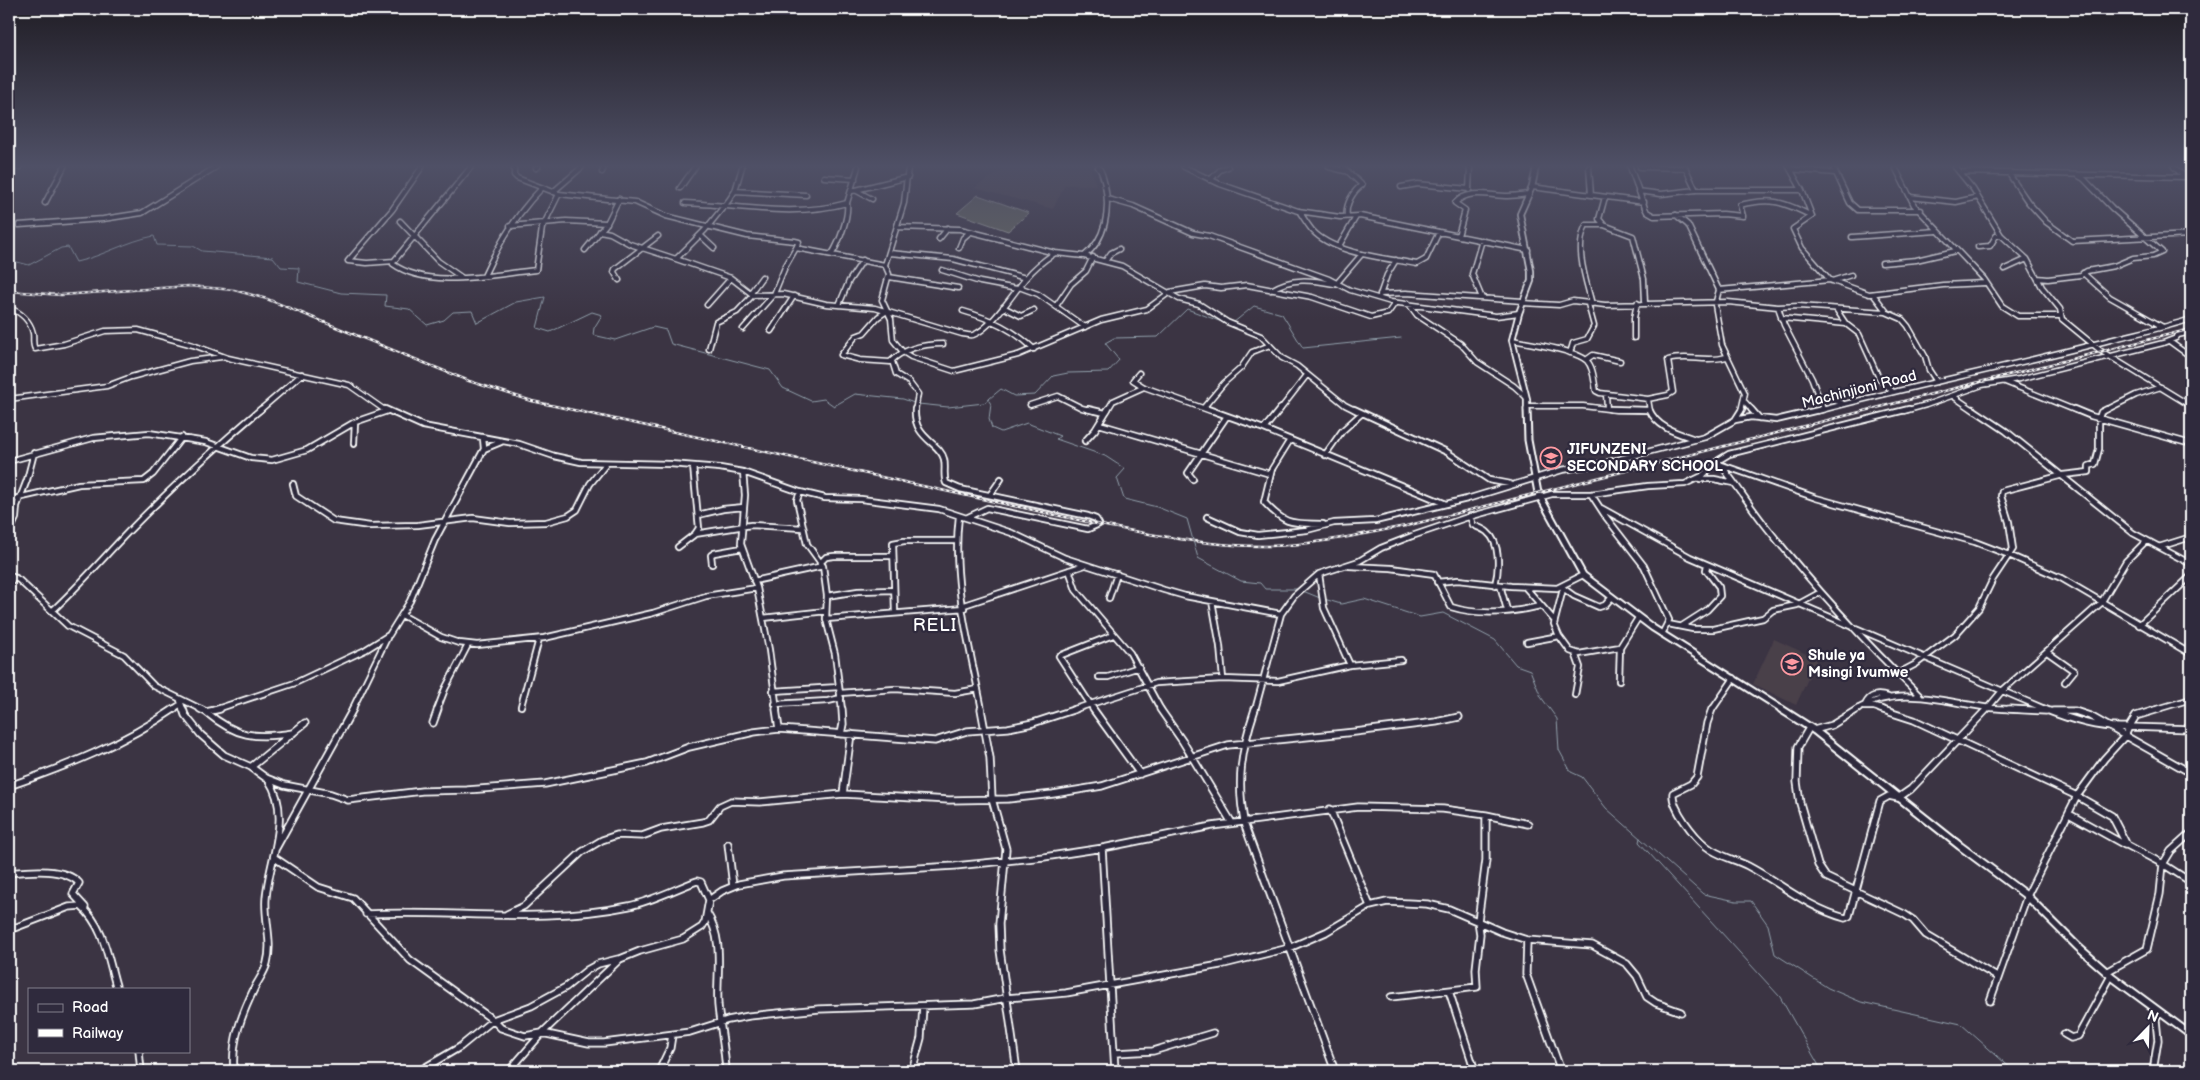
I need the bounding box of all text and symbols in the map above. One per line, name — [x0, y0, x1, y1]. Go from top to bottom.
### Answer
street label: Machinjioni Road — [1800, 366, 1918, 413]
place label: JIFUNZENI SECONDARY SCHOOL — [1567, 440, 1723, 476]
school or university icon: JIFUNZENI SECONDARY SCHOOL — [1539, 446, 1563, 470]
district label: RELI — [913, 615, 957, 636]
place label: Shule ya Msingi Ivumwe — [1808, 646, 1909, 682]
school or university icon: Shule ya Msingi Ivumwe — [1780, 652, 1804, 676]
legend — [28, 988, 190, 1052]
text: Road — [72, 998, 108, 1017]
north arrow — [2122, 1002, 2172, 1052]
text: N — [2145, 1007, 2161, 1026]
text: Railway — [72, 1024, 123, 1043]

